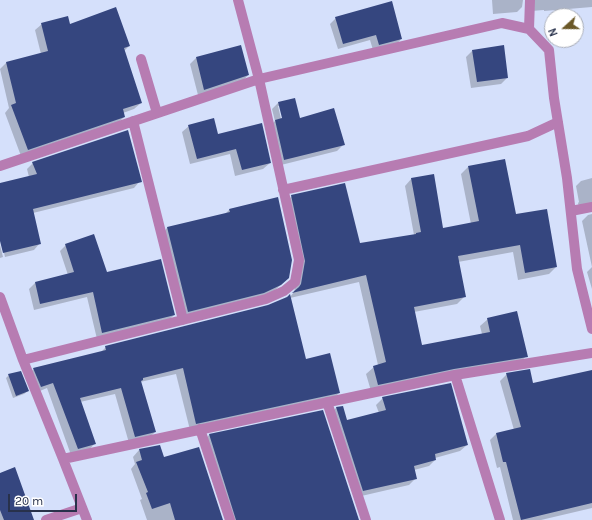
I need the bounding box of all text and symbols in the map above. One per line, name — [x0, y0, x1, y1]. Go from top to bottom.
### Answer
north arrow — [544, 8, 584, 48]
text: N — [546, 26, 561, 38]
scale bar — [10, 486, 79, 512]
text: 20 m — [15, 494, 43, 508]

